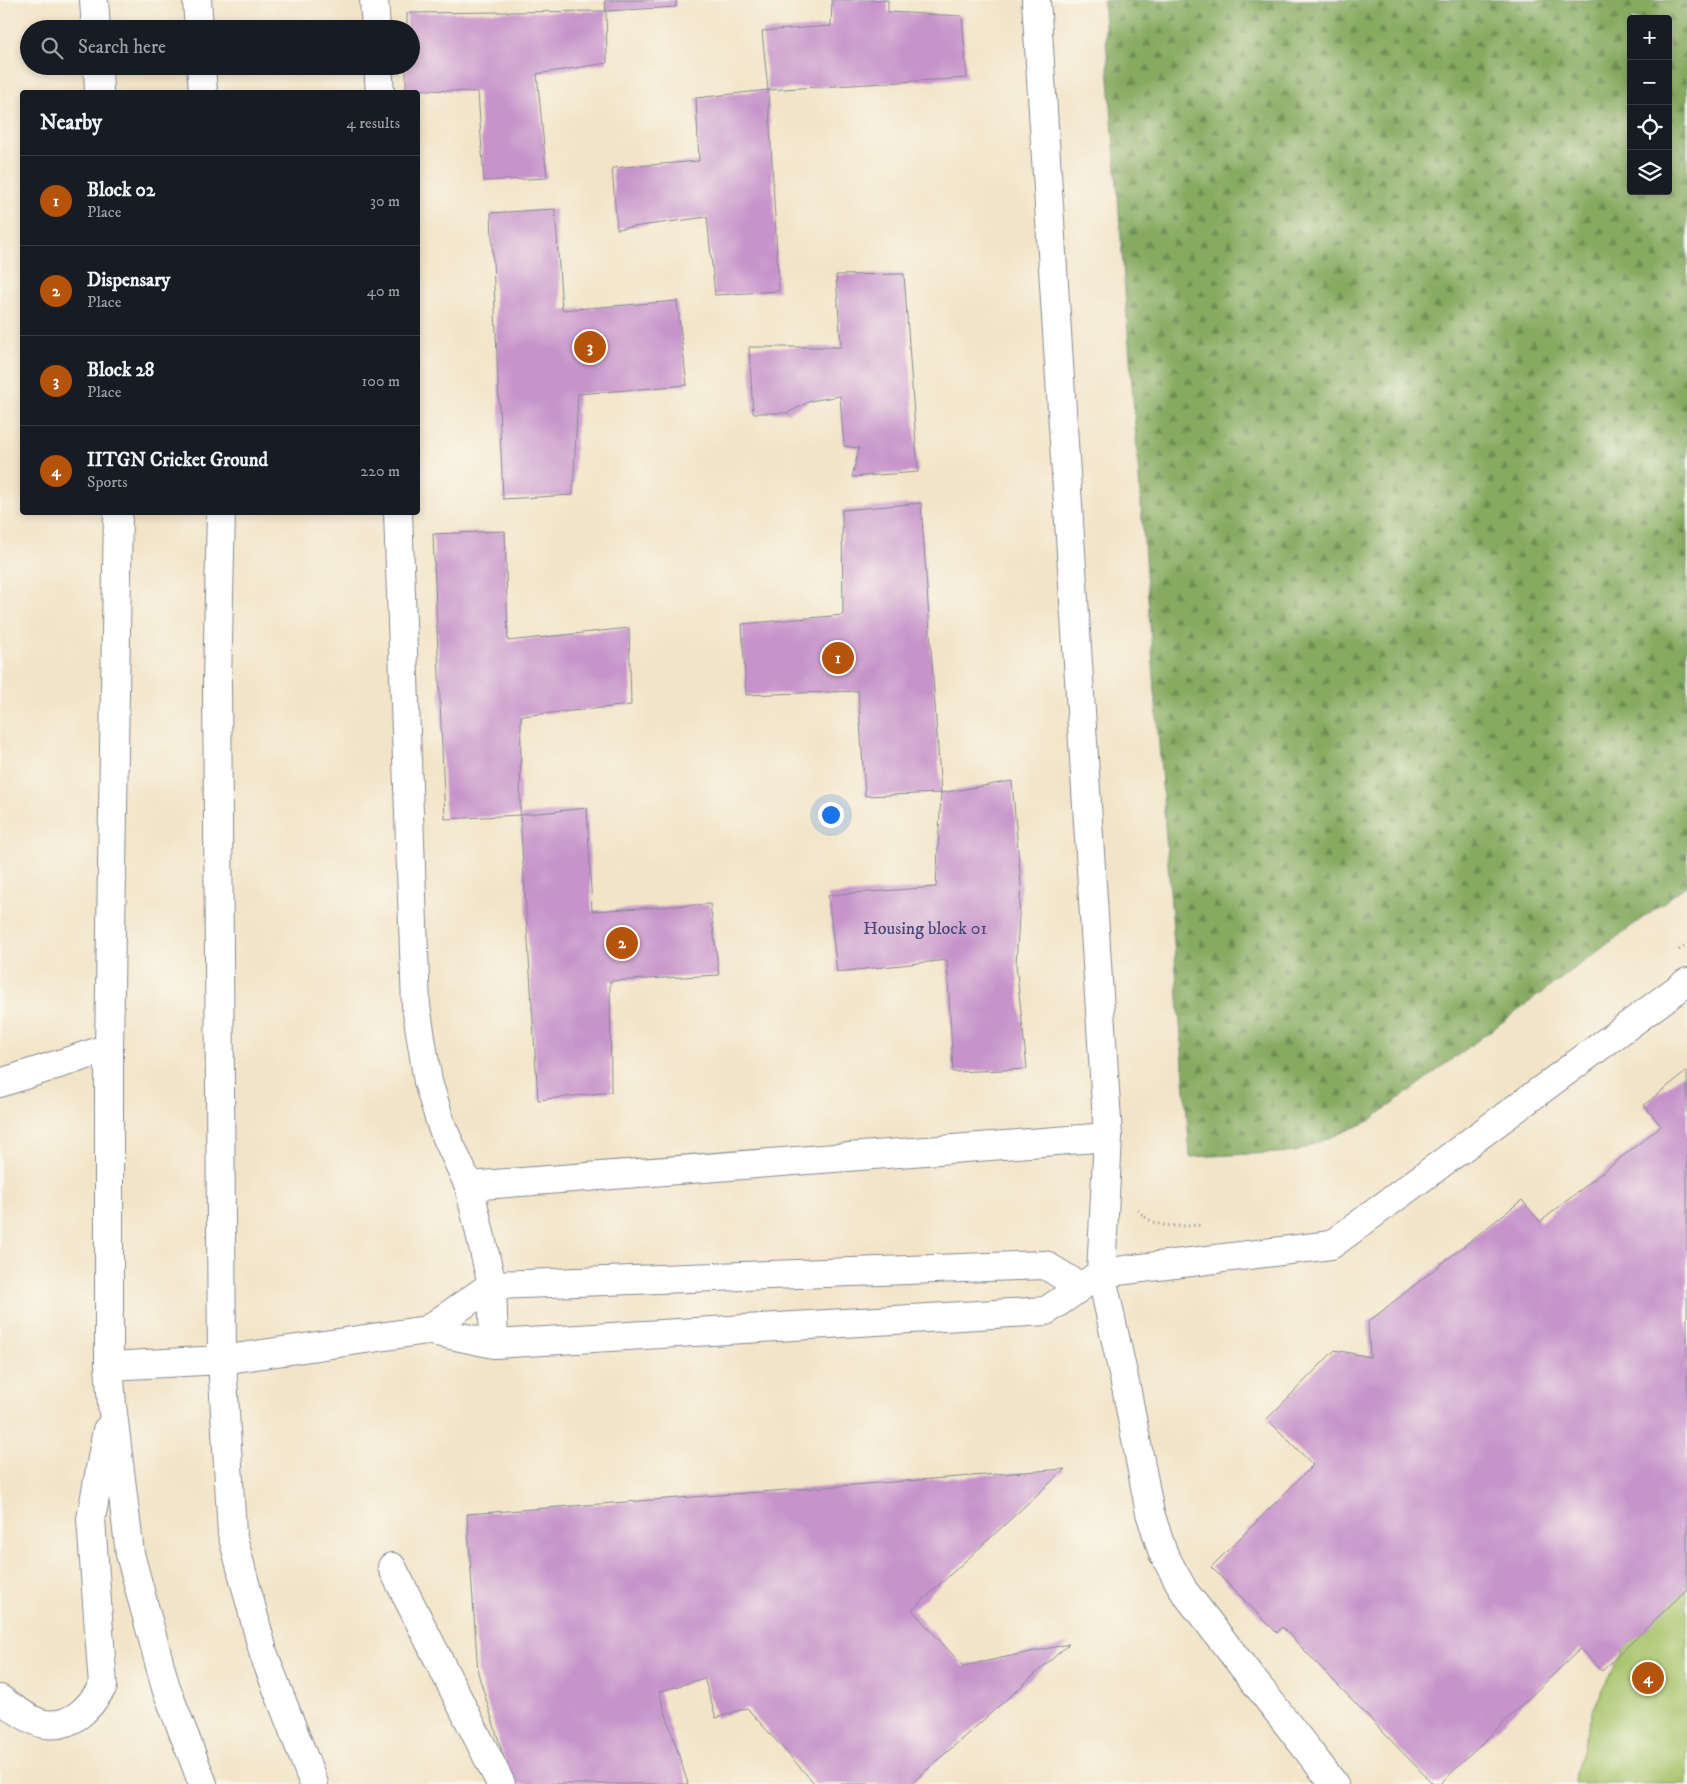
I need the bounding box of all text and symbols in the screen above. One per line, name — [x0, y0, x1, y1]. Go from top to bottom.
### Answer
map controls — [1627, 15, 1672, 195]
button: + — [1627, 15, 1672, 60]
search box — [20, 20, 420, 75]
icon: search — [38, 34, 66, 62]
text: Search here — [78, 36, 166, 59]
button: − — [1627, 60, 1672, 105]
button: locate — [1627, 105, 1672, 150]
text: Nearby — [40, 110, 102, 136]
text: 4 results — [347, 113, 400, 133]
button: layers — [1627, 150, 1672, 195]
text: Block 02 — [87, 179, 155, 202]
text: 1 — [53, 191, 59, 211]
text: 30 m — [370, 191, 400, 211]
text: Place — [87, 202, 121, 222]
text: Dispensary — [87, 269, 170, 292]
text: 2 — [52, 281, 60, 301]
text: 40 m — [367, 281, 400, 301]
text: Place — [87, 292, 121, 312]
pin: 3 — [574, 328, 606, 366]
text: Block 28 — [87, 359, 154, 382]
text: 3 — [53, 371, 59, 391]
text: 100 m — [362, 371, 400, 391]
text: Place — [87, 382, 121, 402]
text: IITGN Cricket Ground — [87, 449, 268, 472]
text: 4 — [51, 461, 61, 481]
text: 220 m — [360, 461, 400, 481]
text: Sports — [87, 472, 128, 492]
pin: 1 — [822, 639, 854, 677]
your location — [818, 802, 844, 828]
house number: Housing block 01 — [863, 918, 987, 940]
pin: 2 — [606, 924, 638, 962]
pin: 4 — [1632, 1659, 1664, 1697]

